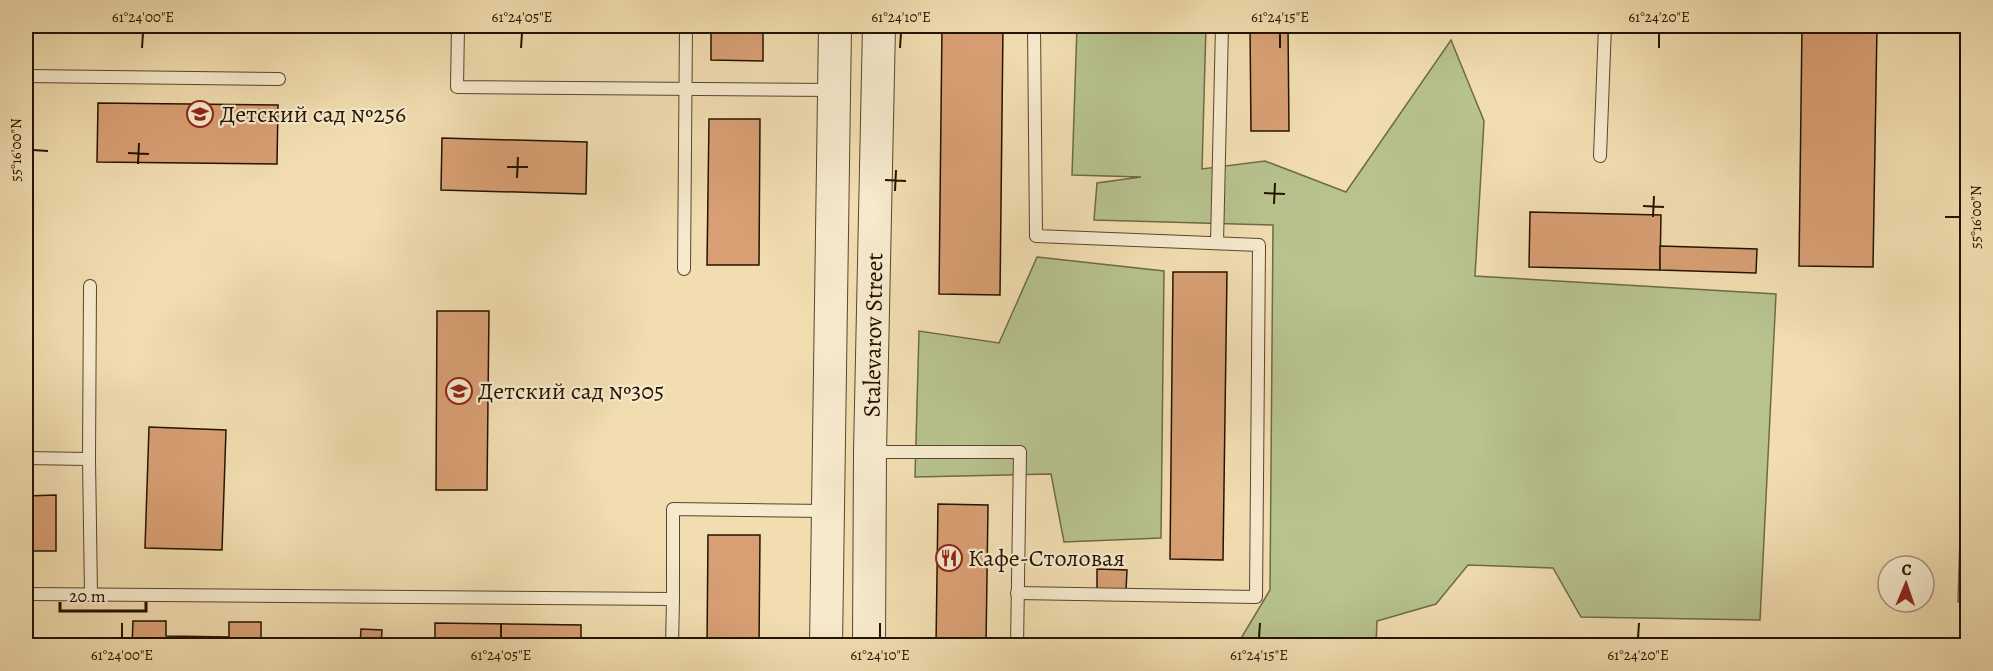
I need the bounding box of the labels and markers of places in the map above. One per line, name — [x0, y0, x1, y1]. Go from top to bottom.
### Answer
place label: Детский сад №256 — [220, 98, 406, 130]
school or university icon: Детский сад №256 — [185, 99, 215, 129]
place label: Детский сад №305 — [478, 375, 664, 407]
school or university icon: Детский сад №305 — [444, 376, 474, 406]
place label: Кафе-Столовая — [968, 542, 1125, 574]
restaurant icon: Кафе-Столовая — [934, 543, 964, 573]

